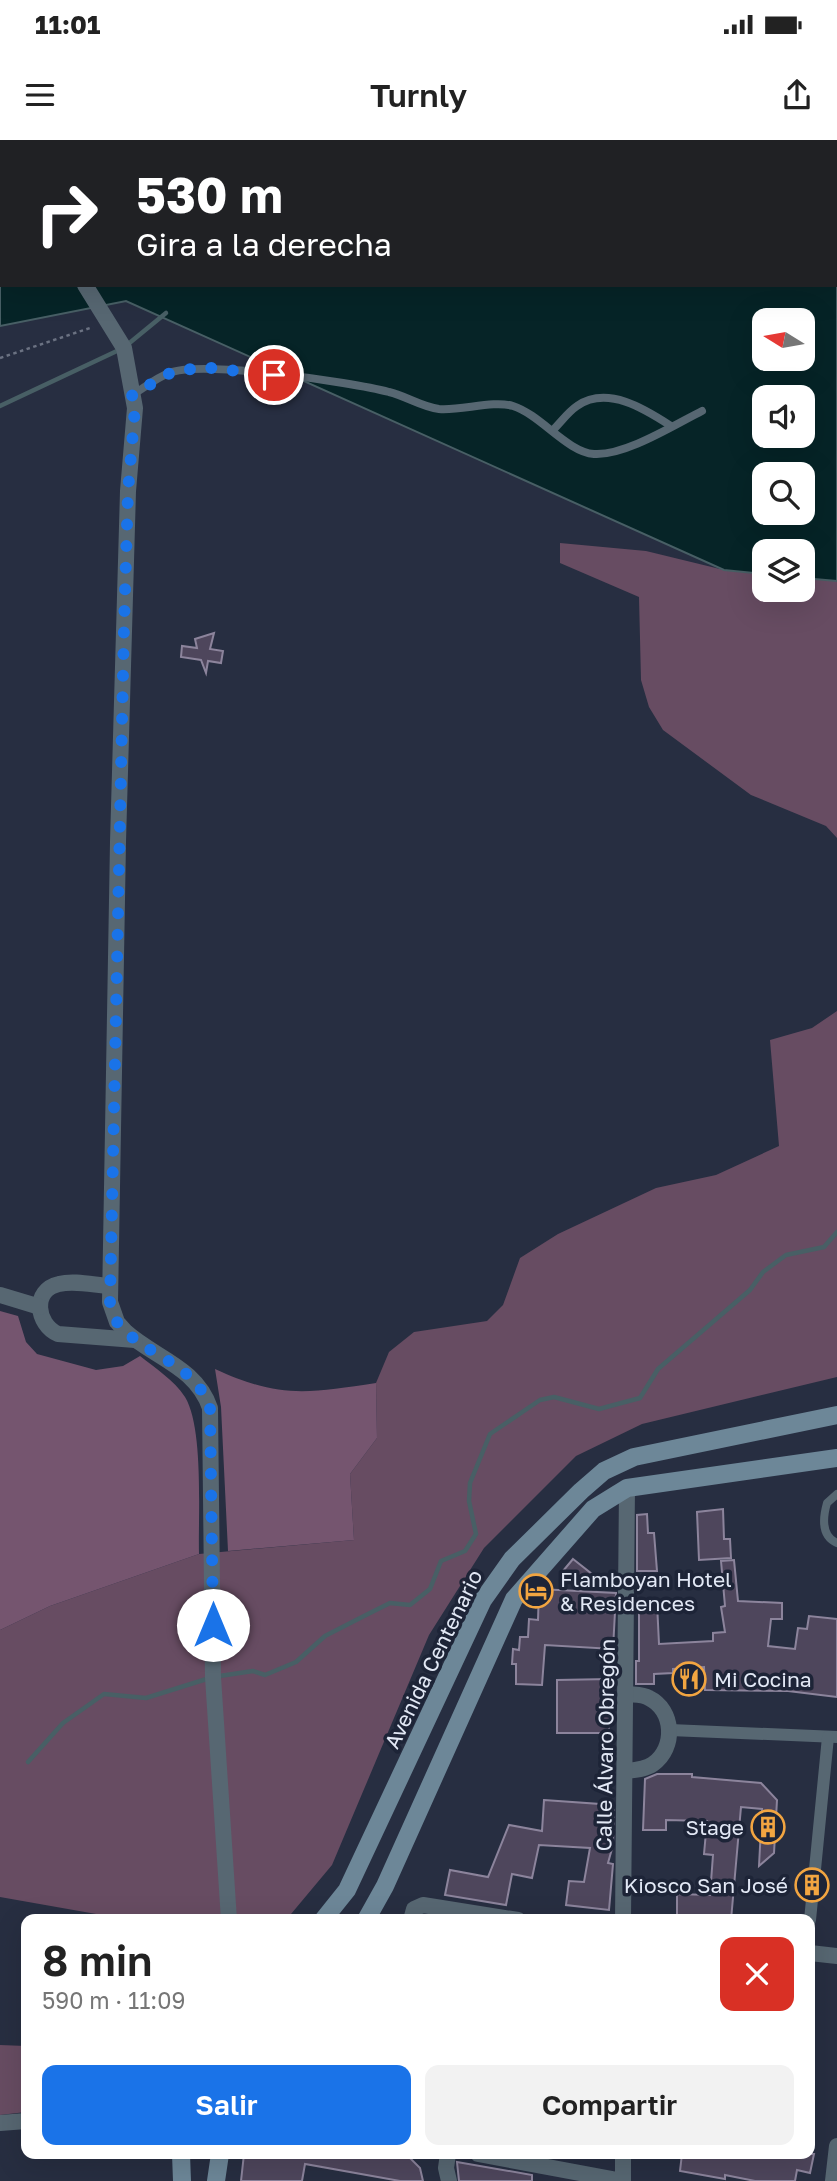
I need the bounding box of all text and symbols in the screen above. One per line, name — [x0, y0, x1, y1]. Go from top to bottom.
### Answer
text: 11:01 — [35, 9, 100, 40]
icon: menu — [21, 76, 59, 114]
text: Turnly — [370, 76, 467, 114]
icon: share — [778, 76, 816, 114]
text: 530 m — [136, 165, 283, 224]
icon: right — [21, 168, 112, 259]
text: Gira a la derecha — [136, 225, 392, 263]
north arrow — [752, 308, 816, 371]
map controls — [752, 308, 815, 602]
pin — [244, 345, 304, 405]
icon: arrive — [255, 356, 293, 394]
button: sound — [752, 385, 815, 448]
button: search — [752, 462, 815, 525]
button: layers — [752, 539, 815, 602]
street label: Avenida Centenario — [378, 1565, 488, 1753]
place label: Flamboyan Hotel & Residences — [560, 1566, 732, 1616]
hotel icon: Flamboyan Hotel & Residences — [517, 1572, 555, 1610]
position arrow — [176, 1588, 250, 1662]
street label: Calle Álvaro Obregón — [590, 1638, 620, 1852]
restaurant icon: Mi Cocina — [670, 1660, 708, 1698]
place label: Mi Cocina — [714, 1666, 812, 1692]
building icon: Stage — [749, 1808, 787, 1846]
place label: Stage — [686, 1814, 744, 1840]
building icon: Kiosco San José — [793, 1866, 831, 1904]
place label: Kiosco San José — [624, 1872, 788, 1898]
text: 8 min — [42, 1935, 152, 1985]
button: close — [720, 1937, 794, 2011]
text: 590 m · 11:09 — [42, 1986, 185, 2014]
button: Salir — [42, 2065, 411, 2145]
button: Compartir — [425, 2065, 794, 2145]

